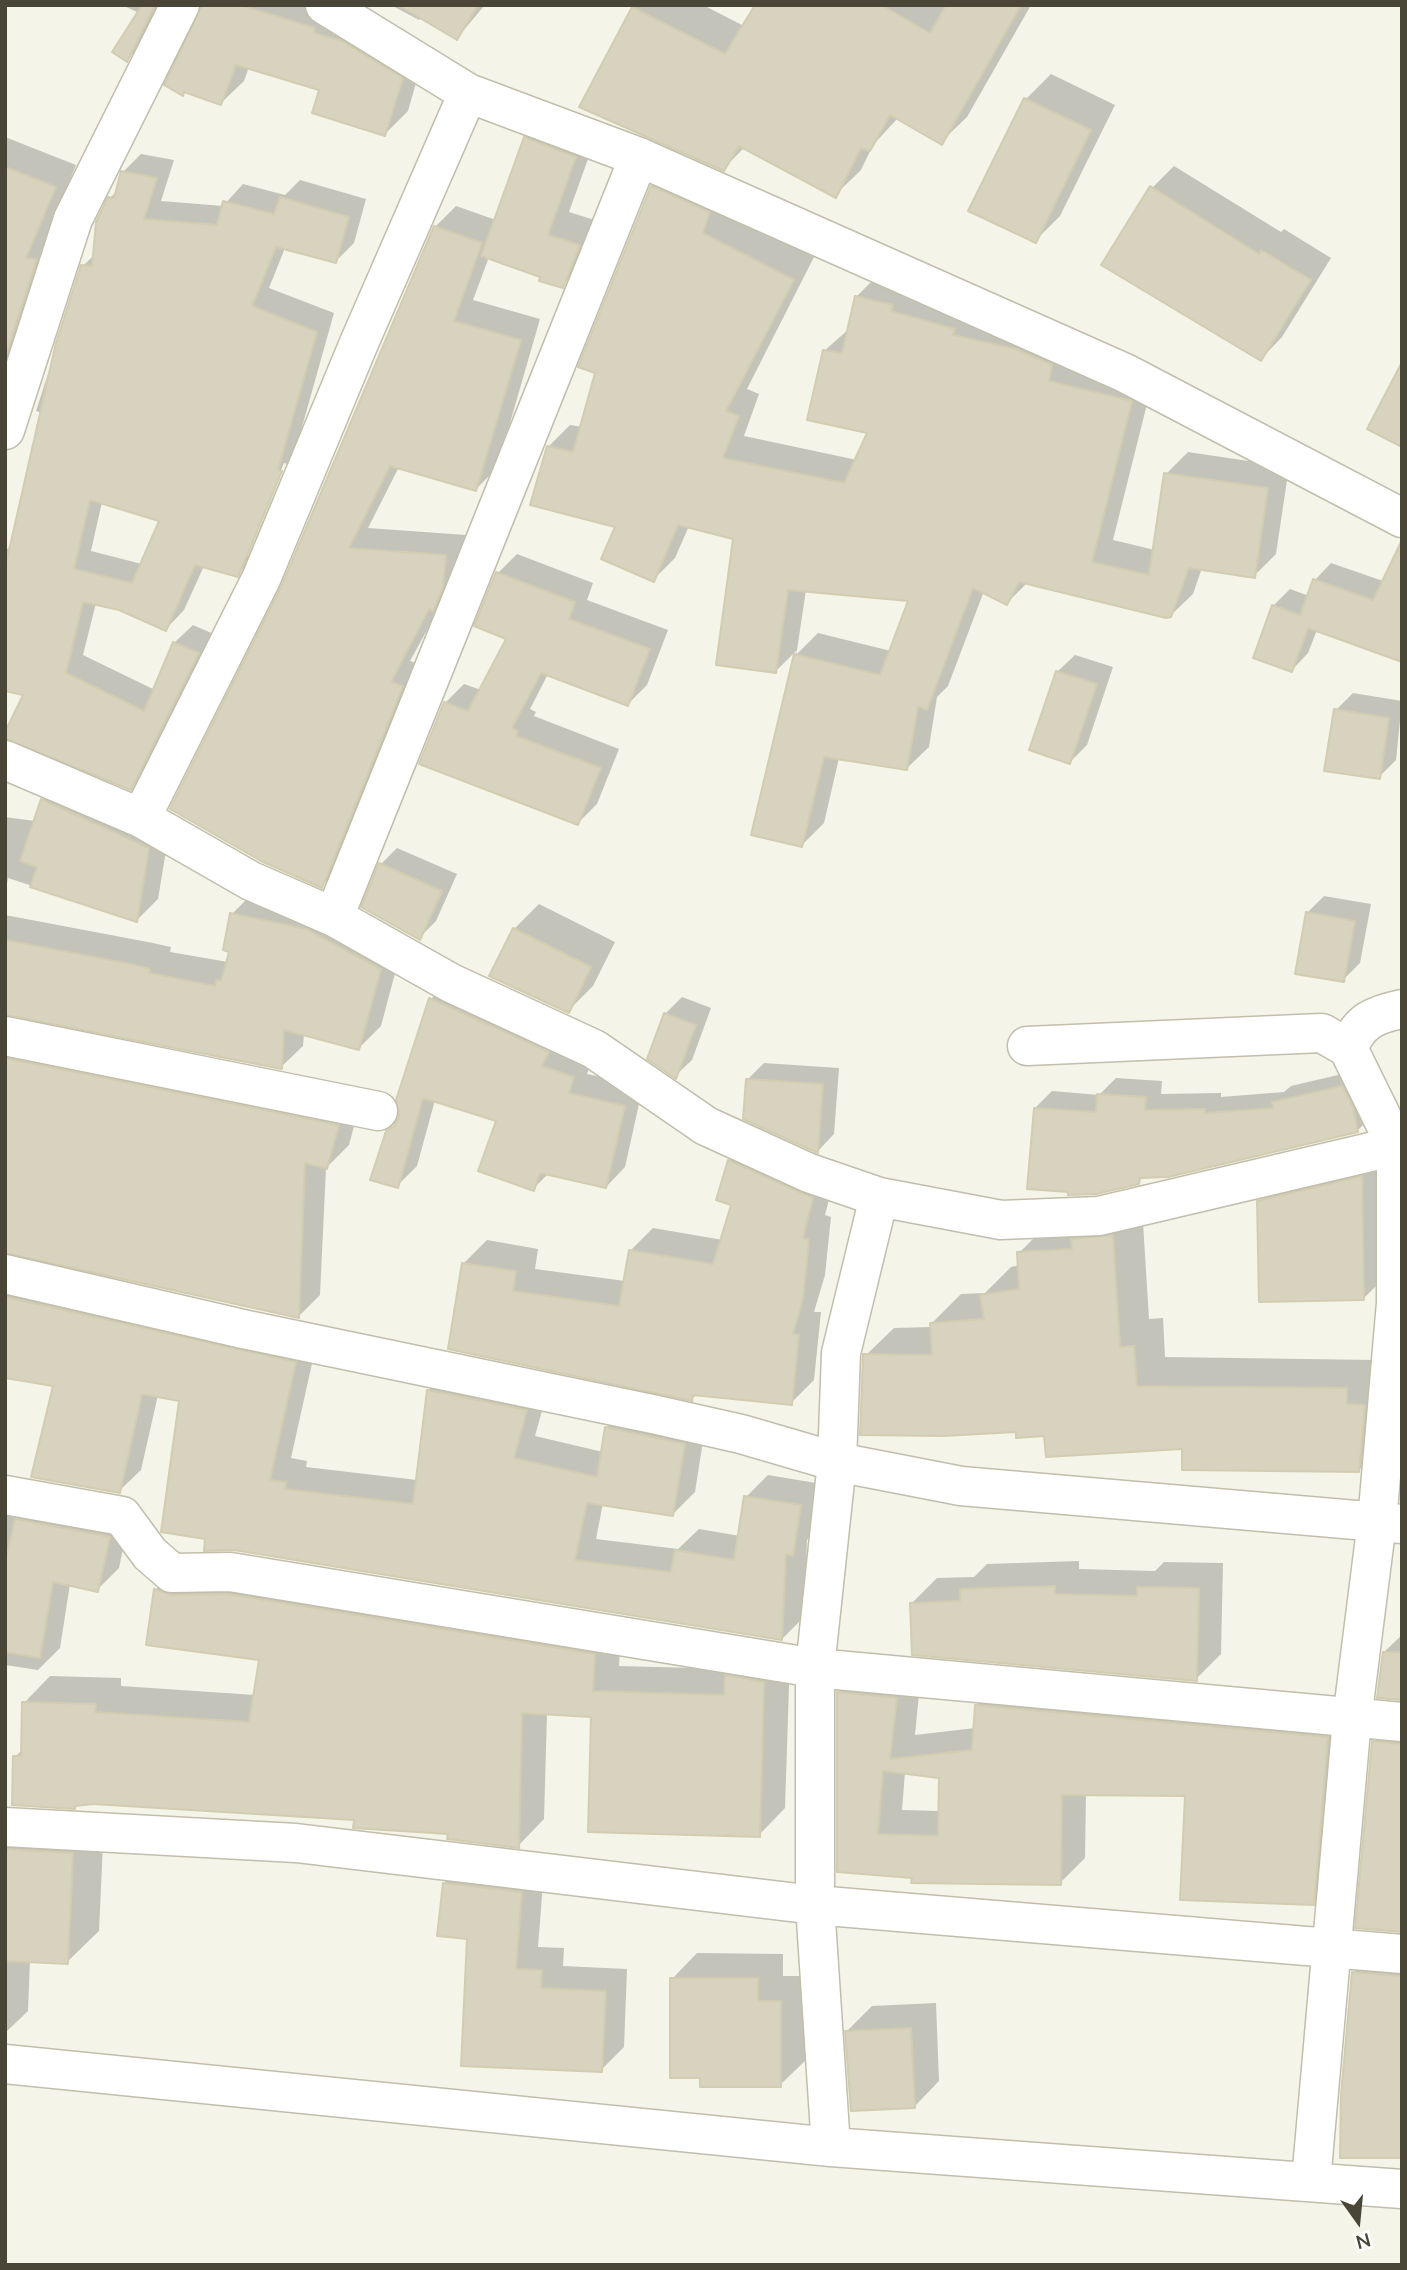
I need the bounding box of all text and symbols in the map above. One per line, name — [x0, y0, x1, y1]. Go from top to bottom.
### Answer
north arrow — [1323, 2186, 1393, 2256]
text: N — [1353, 2228, 1373, 2255]

